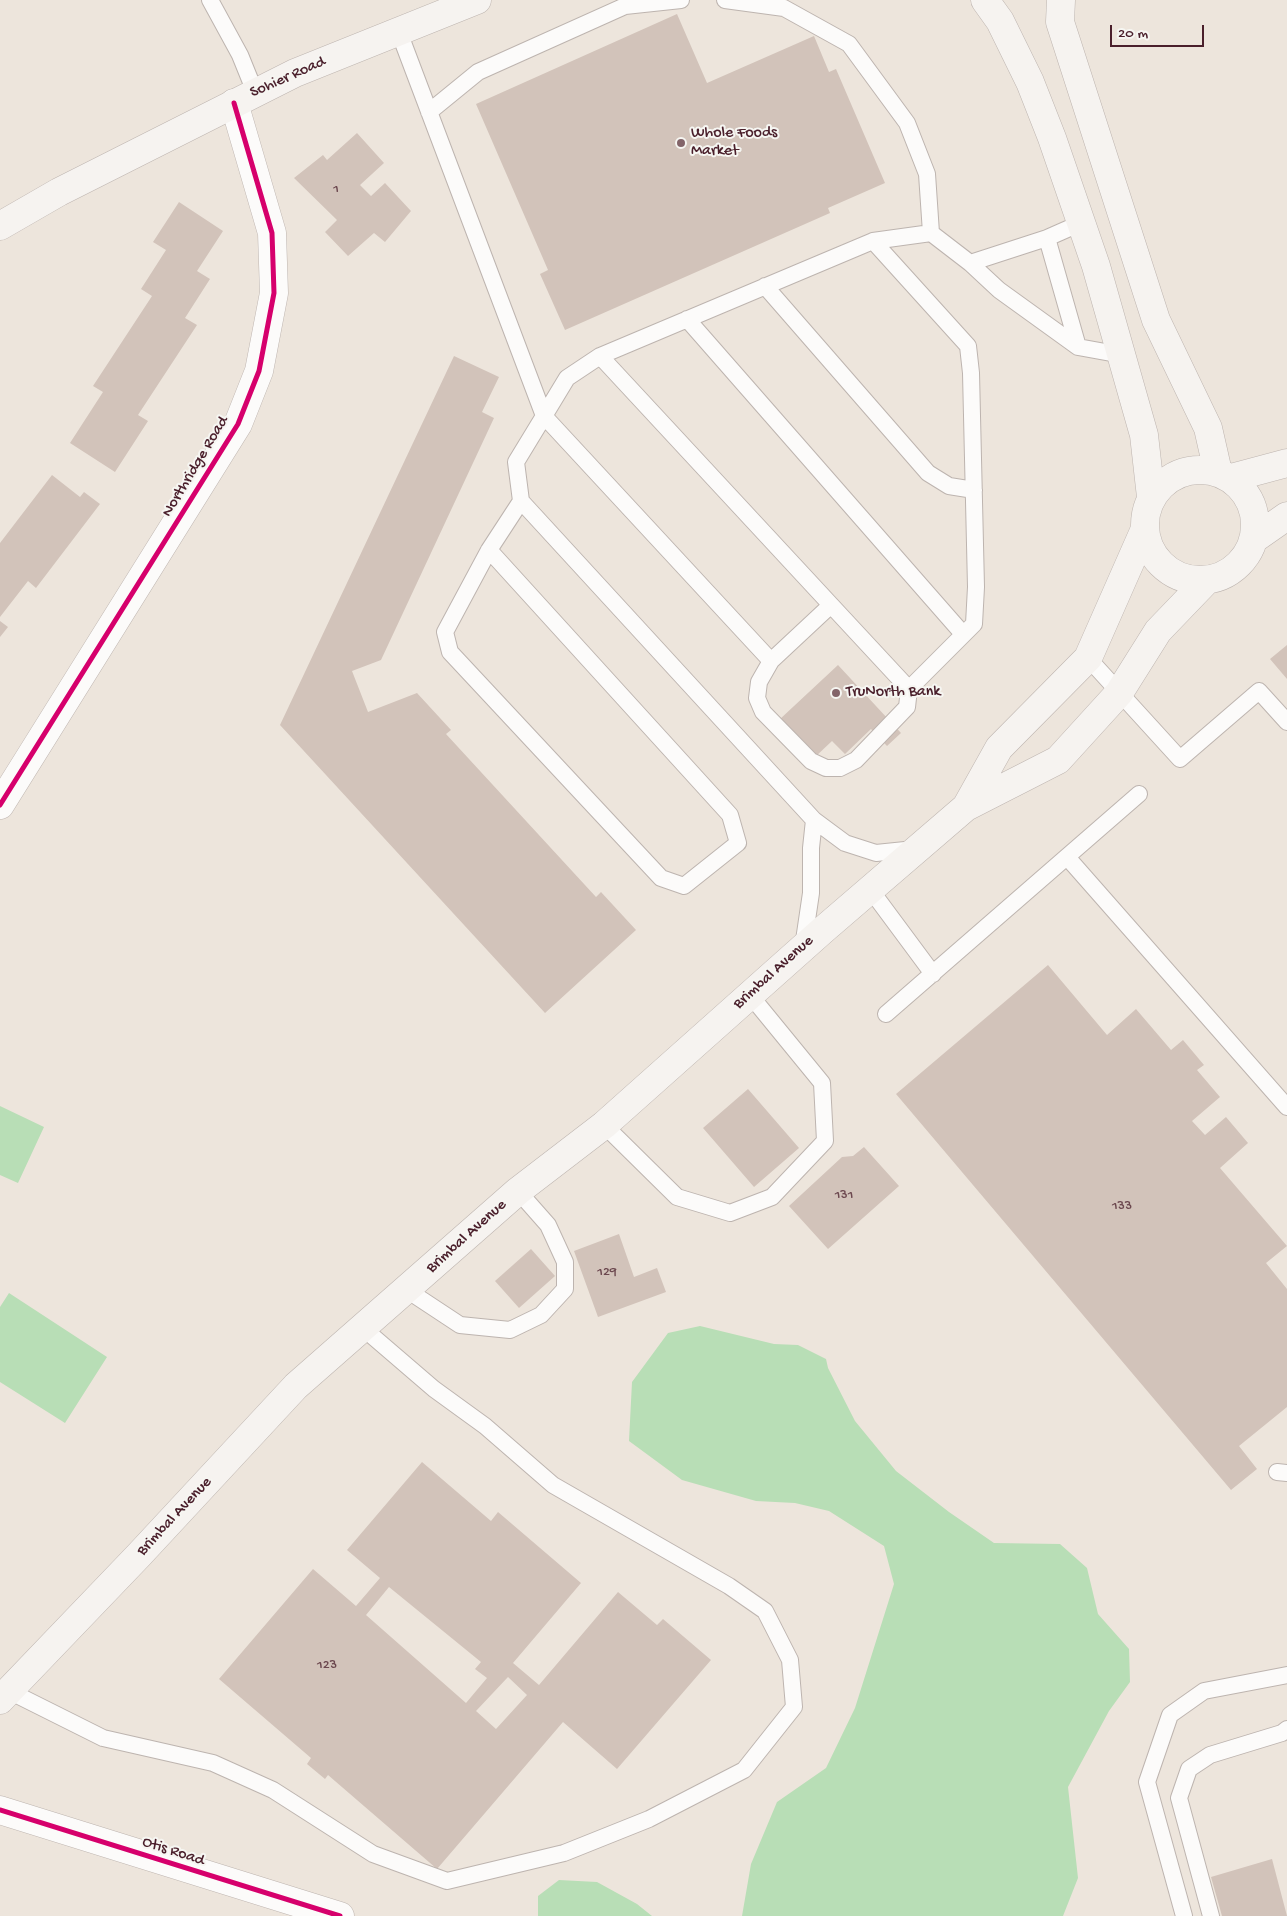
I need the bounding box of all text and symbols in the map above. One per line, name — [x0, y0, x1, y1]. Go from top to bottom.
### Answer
scale bar — [1112, 15, 1206, 47]
text: 20 m — [1118, 25, 1148, 43]
street label: Sohier Road — [247, 53, 329, 103]
place label: Whole Foods Market — [691, 124, 777, 162]
marker: Whole Foods Market — [675, 137, 687, 149]
house number: 1 — [333, 182, 339, 198]
street label: Northridge Road — [158, 413, 234, 521]
place label: TruNorth Bank — [846, 683, 940, 703]
marker: TruNorth Bank — [830, 687, 842, 699]
street label: Brimbal Avenue — [730, 932, 818, 1014]
house number: 131 — [835, 1188, 853, 1204]
street label: Brimbal Avenue — [423, 1196, 511, 1278]
house number: 133 — [1112, 1199, 1132, 1215]
house number: 129 — [597, 1265, 617, 1281]
street label: Brimbal Avenue — [133, 1473, 217, 1561]
house number: 123 — [317, 1658, 337, 1674]
street label: Otis Road — [139, 1833, 207, 1871]

